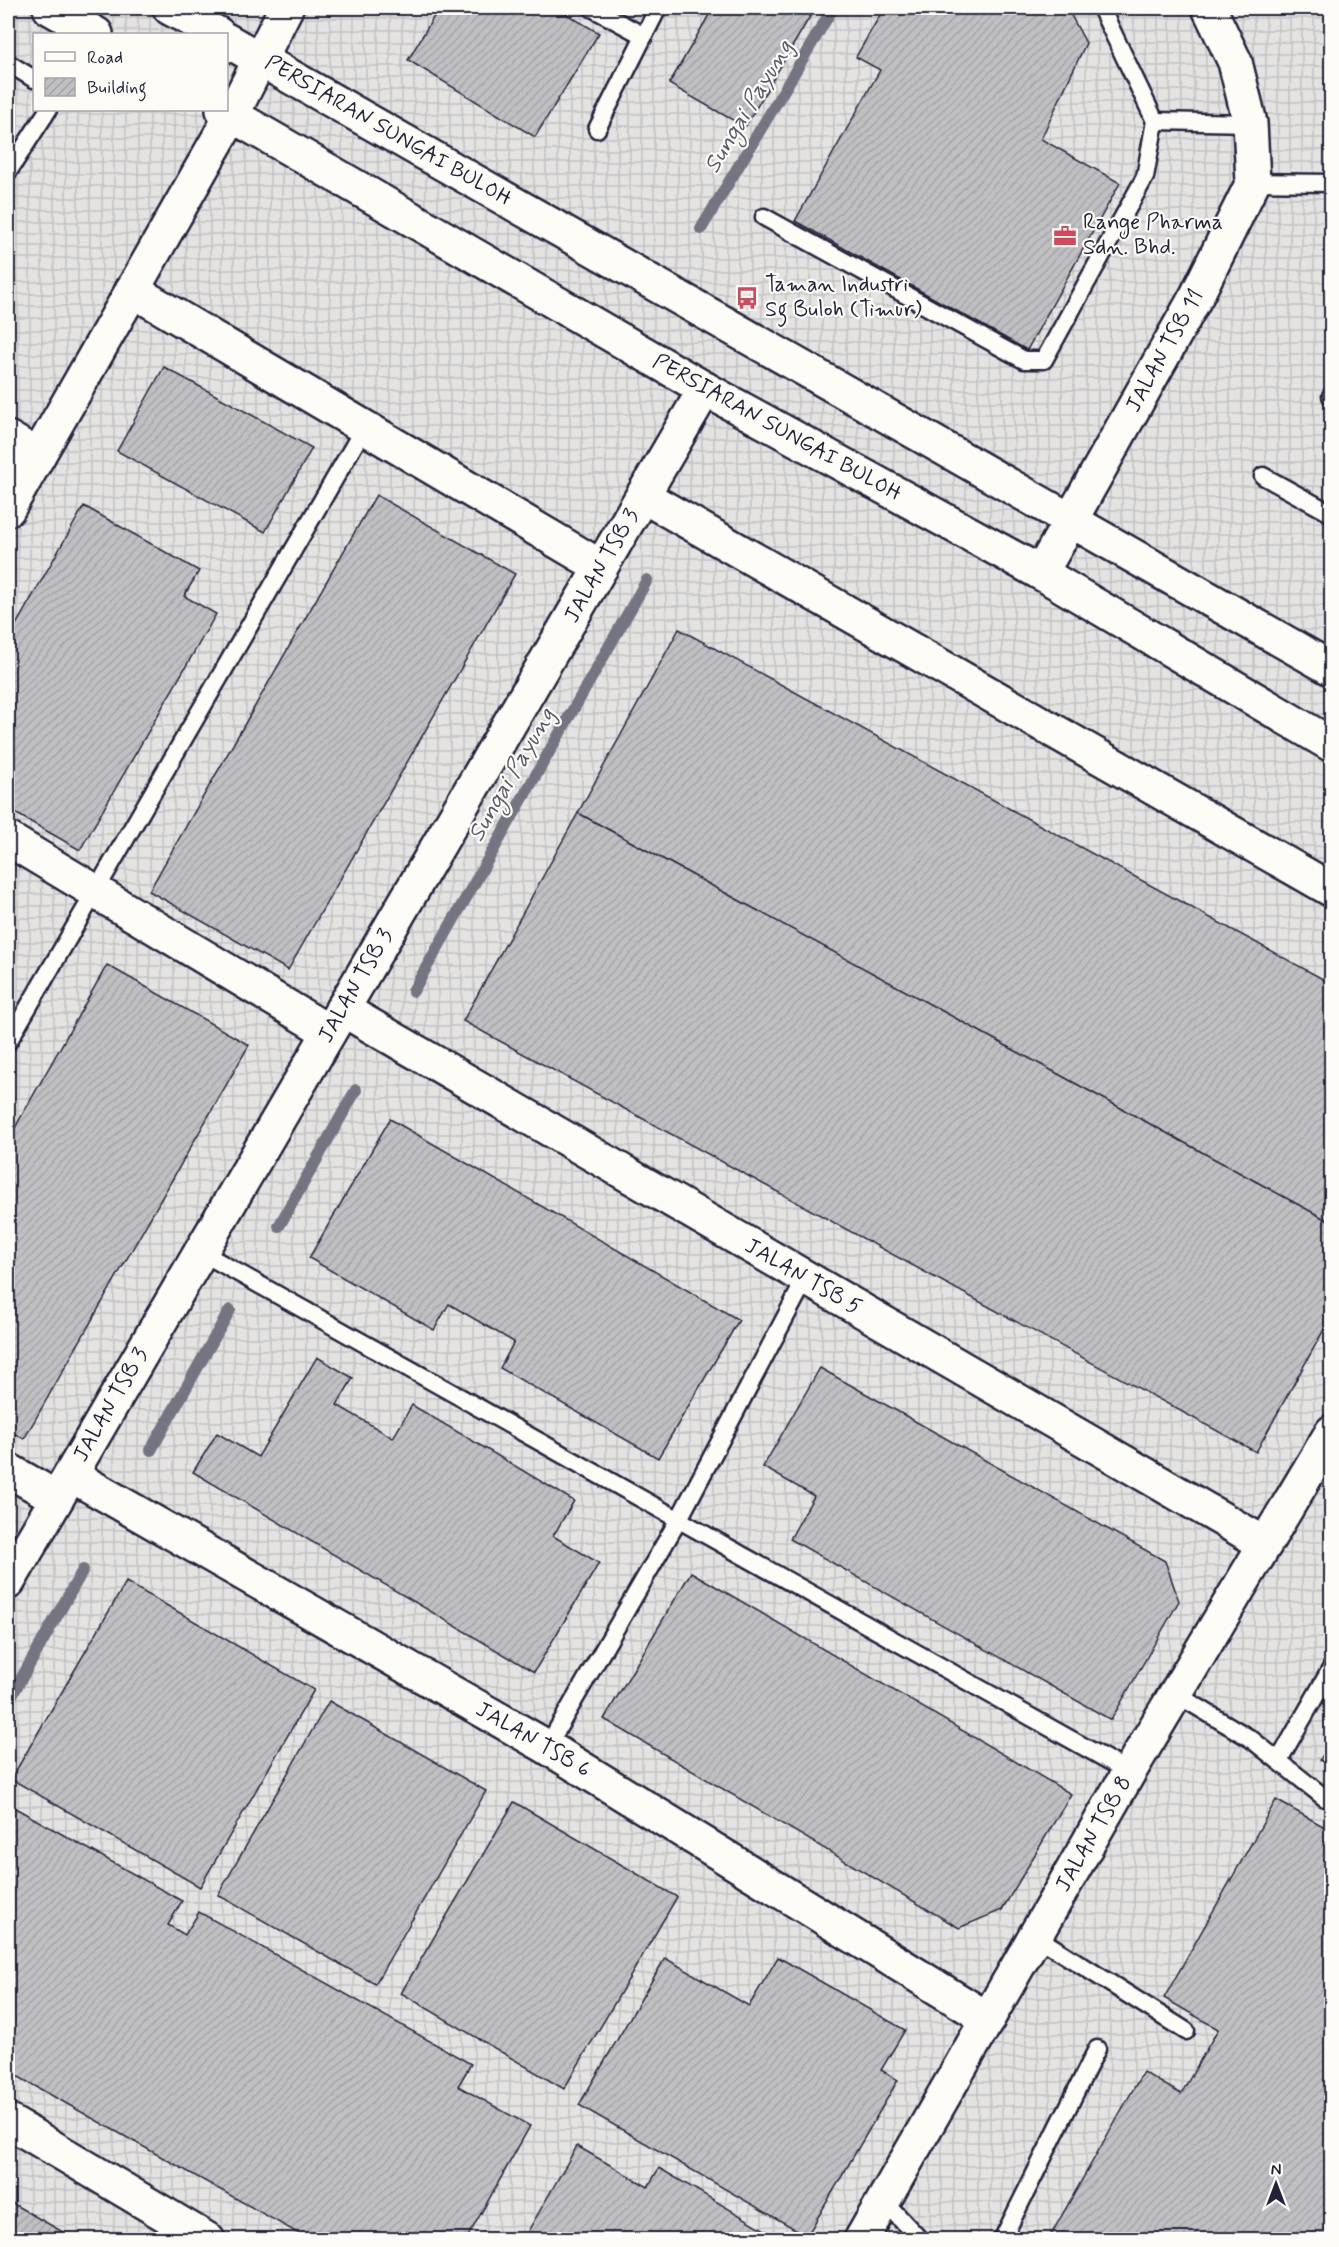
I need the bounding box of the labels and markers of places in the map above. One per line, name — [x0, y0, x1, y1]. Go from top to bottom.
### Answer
place label: Range Pharma Sdn. Bhd. — [1083, 209, 1223, 262]
office icon: Range Pharma Sdn. Bhd. — [1052, 223, 1078, 249]
place label: Taman Industri Sg Buloh (Timur) — [765, 271, 922, 327]
bus stop icon: Taman Industri Sg Buloh (Timur) — [734, 285, 760, 311]

